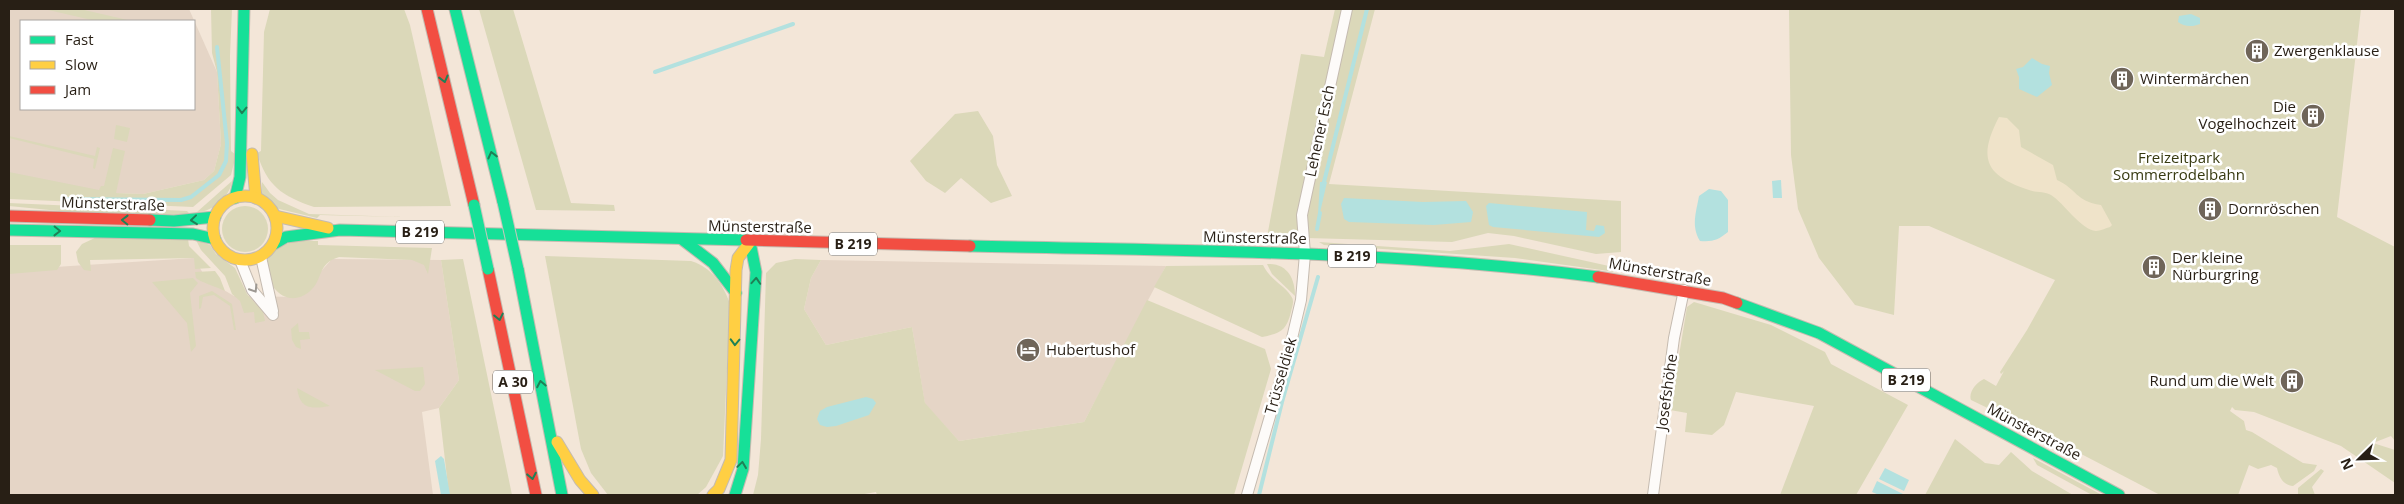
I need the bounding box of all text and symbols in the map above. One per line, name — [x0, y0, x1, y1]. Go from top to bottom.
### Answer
legend — [20, 20, 195, 110]
text: Fast — [65, 29, 94, 49]
building icon: Zwergenklause — [2244, 38, 2270, 64]
place label: Zwergenklause — [2274, 40, 2379, 60]
text: Slow — [65, 54, 98, 74]
building icon: Wintermärchen — [2109, 66, 2135, 92]
place label: Wintermärchen — [2140, 68, 2249, 88]
one-way arrow — [438, 75, 449, 84]
text: Jam — [63, 79, 91, 99]
street label: Lehener Esch — [1300, 83, 1339, 179]
place label: Die Vogelhochzeit — [2198, 96, 2296, 133]
building icon: Die Vogelhochzeit — [2300, 103, 2326, 129]
one-way arrow — [236, 106, 247, 114]
park label: Freizeitpark Sommerrodelbahn — [2113, 147, 2245, 184]
one-way arrow — [487, 151, 497, 159]
street label: Münsterstraße — [61, 191, 165, 215]
building icon: Dornröschen — [2197, 196, 2223, 222]
place label: Dornröschen — [2228, 198, 2320, 218]
one-way arrow — [190, 214, 198, 225]
one-way arrow — [121, 215, 128, 225]
street label: Münsterstraße — [708, 215, 812, 237]
road number: B 219 — [396, 220, 444, 243]
one-way arrow — [54, 226, 62, 236]
street label: Münsterstraße — [1203, 226, 1307, 248]
road number: B 219 — [829, 232, 877, 255]
road number: B 219 — [1328, 245, 1376, 268]
place label: Der kleine Nürburgring — [2172, 247, 2259, 284]
street label: Münsterstraße — [1607, 252, 1713, 290]
building icon: Der kleine Nürburgring — [2141, 254, 2167, 280]
one-way arrow — [750, 277, 761, 285]
one-way arrow — [247, 284, 257, 293]
one-way arrow — [493, 312, 503, 321]
street label: Trüsseldiek — [1259, 335, 1301, 417]
hotel icon: Hubertushof — [1015, 337, 1041, 363]
one-way arrow — [729, 338, 740, 346]
place label: Hubertushof — [1046, 339, 1136, 359]
street label: Josefshöhe — [1650, 353, 1681, 433]
road number: B 219 — [1882, 368, 1930, 392]
building icon: Rund um die Welt — [2279, 368, 2305, 394]
place label: Rund um die Welt — [2150, 370, 2274, 390]
road number: A 30 — [493, 371, 533, 394]
one-way arrow — [537, 379, 547, 388]
street label: Münsterstraße — [1984, 398, 2085, 464]
north arrow — [2334, 434, 2384, 484]
text: N — [2336, 455, 2358, 473]
one-way arrow — [737, 461, 747, 470]
one-way arrow — [526, 471, 537, 480]

